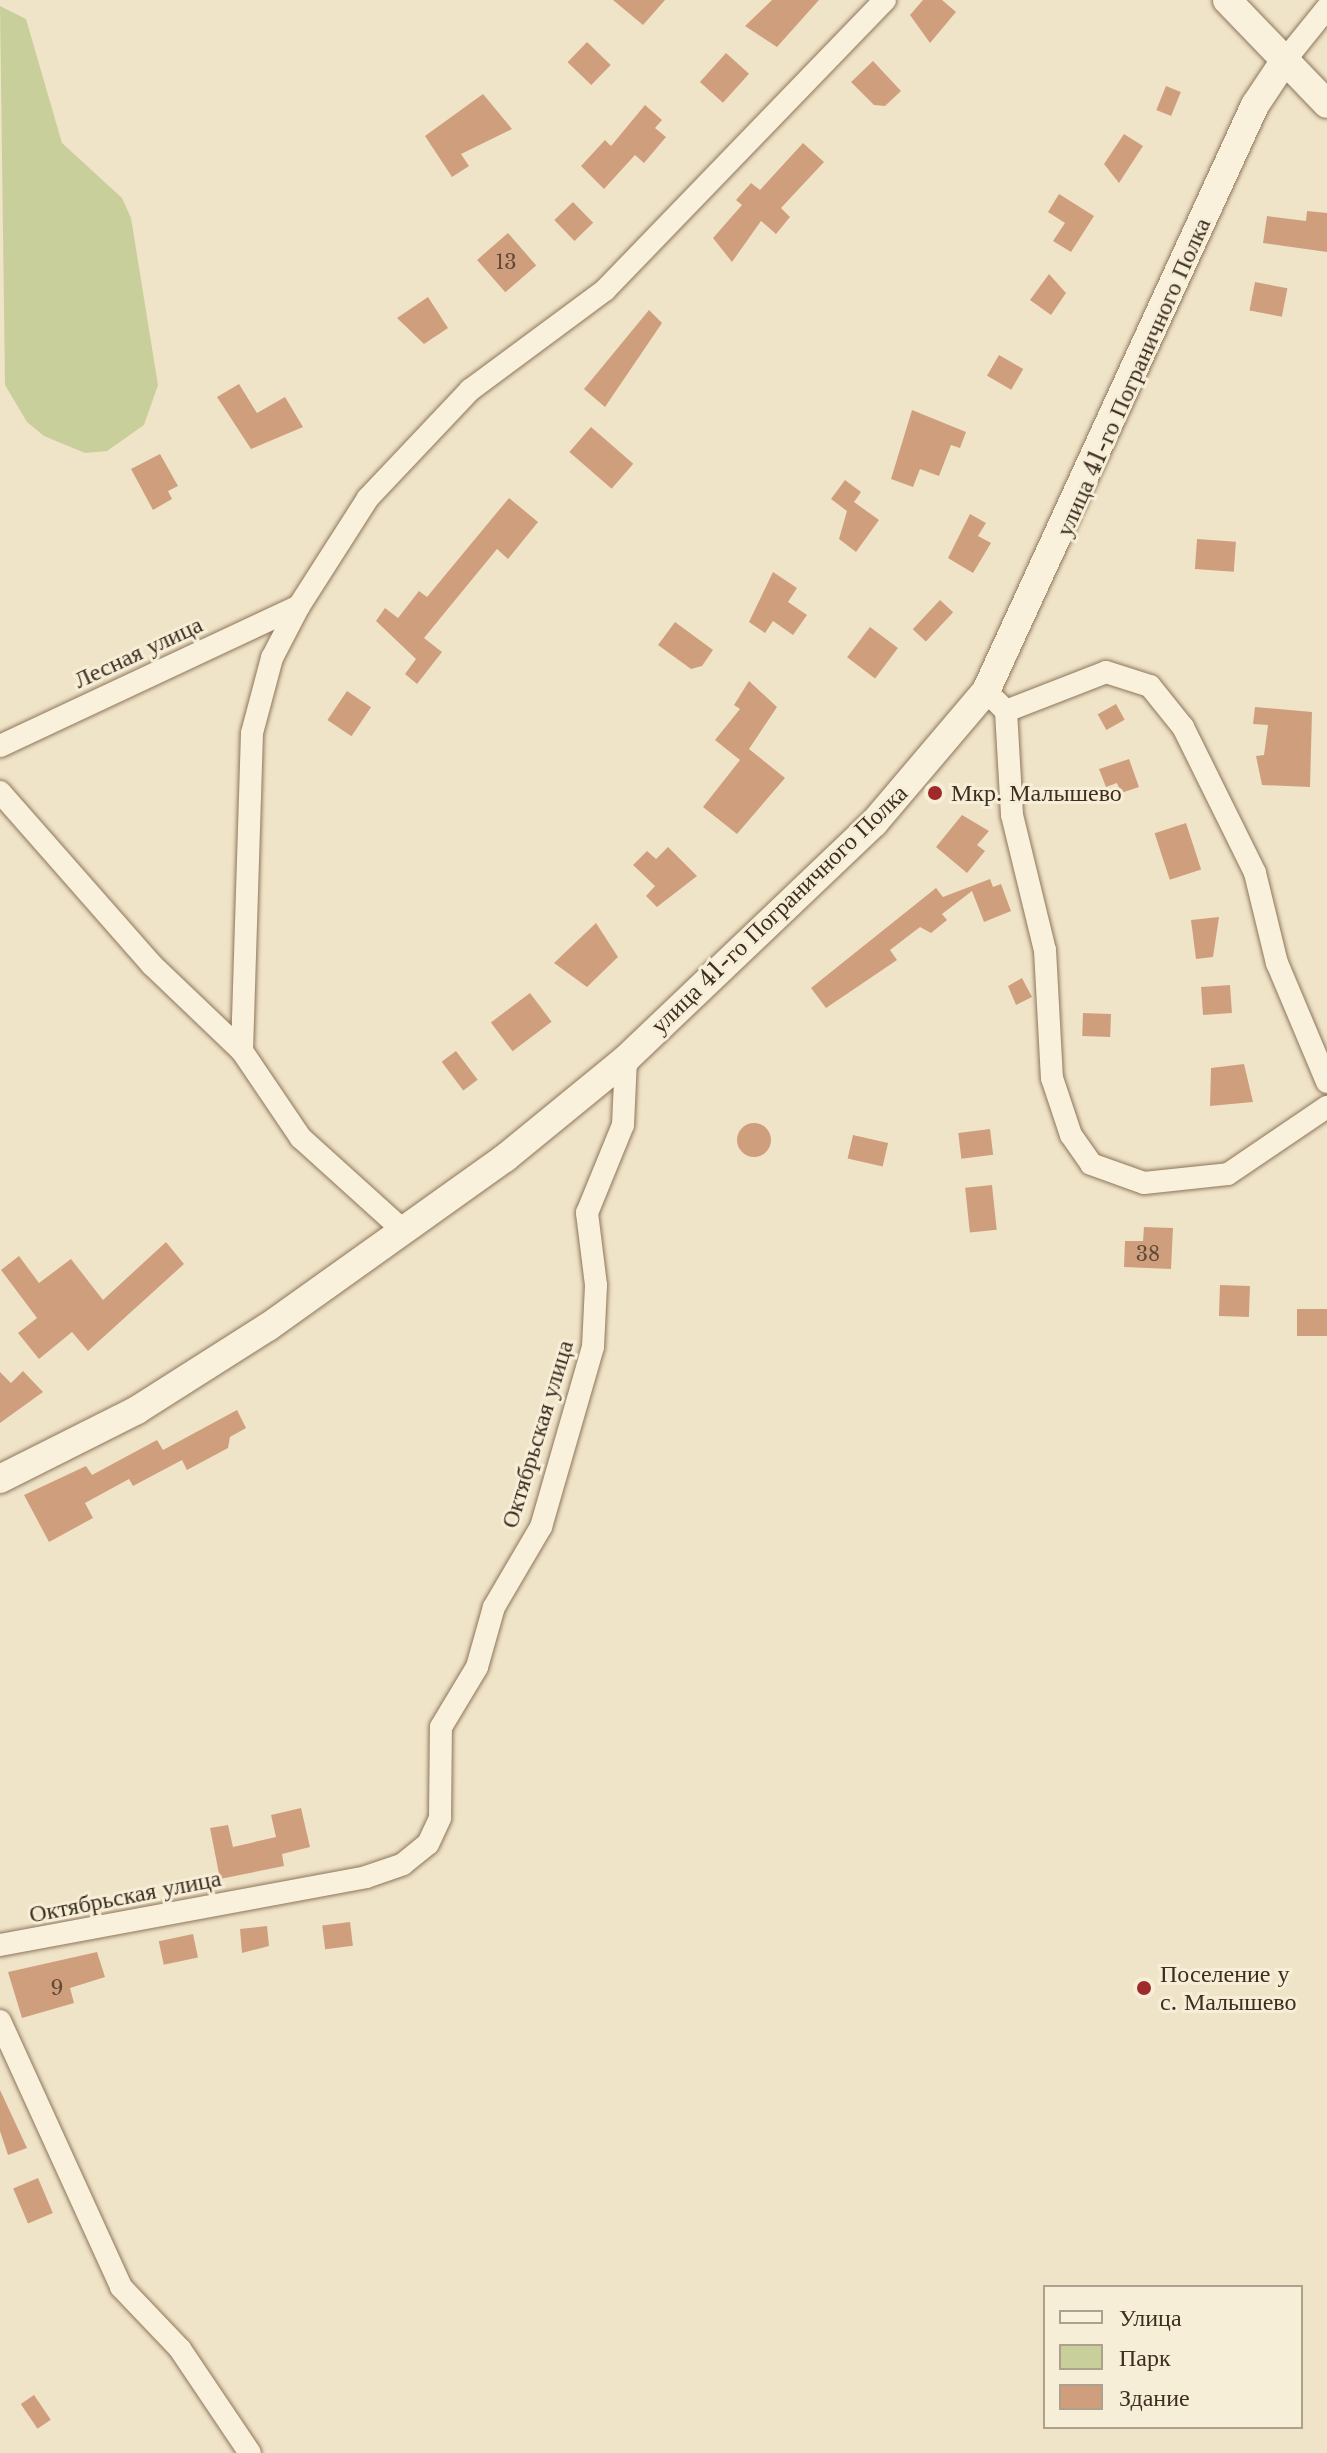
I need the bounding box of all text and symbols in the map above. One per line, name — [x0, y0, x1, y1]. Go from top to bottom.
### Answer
street label: улица 41-го Пограничного Полка — [1050, 213, 1216, 541]
house number: 13 — [495, 250, 517, 274]
street label: Лесная улица — [69, 610, 207, 694]
street label: улица 41-го Пограничного Полка — [645, 779, 913, 1039]
place label: Мкр. Малышево — [951, 779, 1122, 807]
marker: Мкр. Малышево — [926, 784, 944, 802]
house number: 38 — [1136, 1242, 1160, 1266]
street label: Октябрьская улица — [495, 1337, 579, 1531]
street label: Октябрьская улица — [27, 1863, 223, 1929]
place label: Поселение у с. Малышево — [1160, 1960, 1297, 2016]
house number: 9 — [51, 1976, 63, 2000]
marker: Поселение у с. Малышево — [1135, 1979, 1153, 1997]
legend — [1043, 2285, 1303, 2429]
text: Улица — [1119, 2303, 1182, 2332]
text: Парк — [1119, 2343, 1171, 2372]
text: Здание — [1119, 2383, 1190, 2412]

